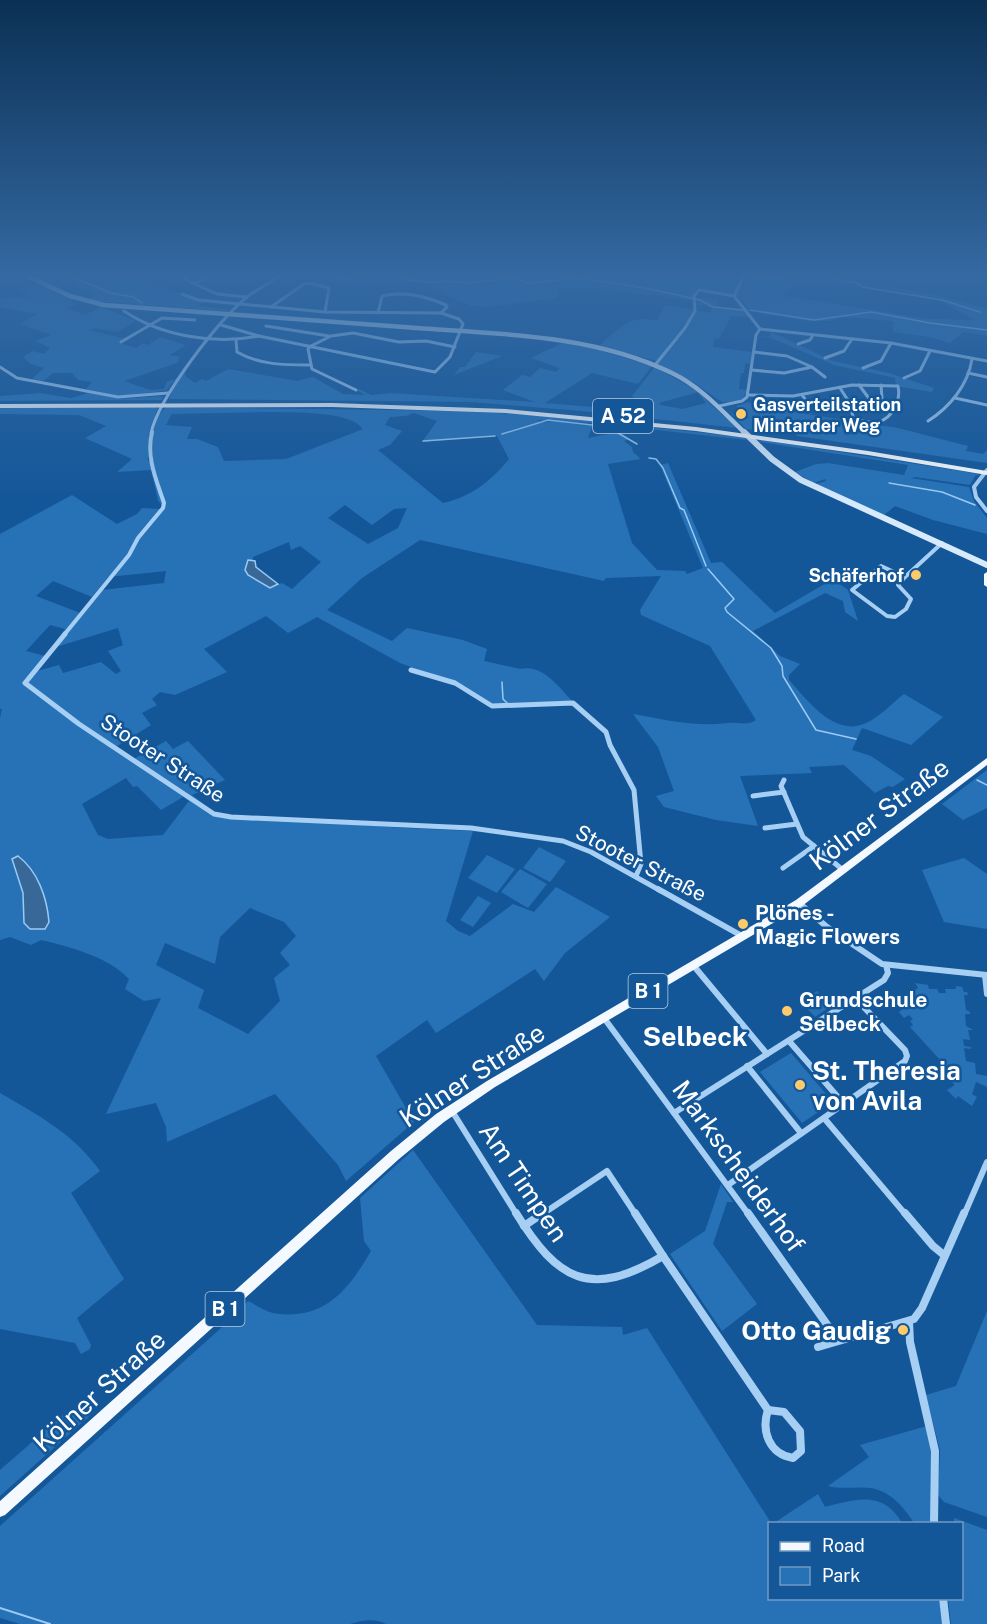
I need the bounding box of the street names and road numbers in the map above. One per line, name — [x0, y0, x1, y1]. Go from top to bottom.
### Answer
road number: A 52 — [593, 399, 653, 433]
street label: Stooter Straße — [96, 708, 230, 808]
street label: Kölner Straße — [803, 751, 955, 877]
street label: Stooter Straße — [571, 819, 711, 907]
road number: B 1 — [628, 974, 668, 1008]
street label: Kölner Straße — [394, 1017, 550, 1133]
street label: Markscheiderhof — [666, 1074, 812, 1258]
street label: Am Timpen — [473, 1117, 575, 1247]
road number: B 1 — [206, 1292, 244, 1326]
street label: Kölner Straße — [27, 1324, 171, 1458]

